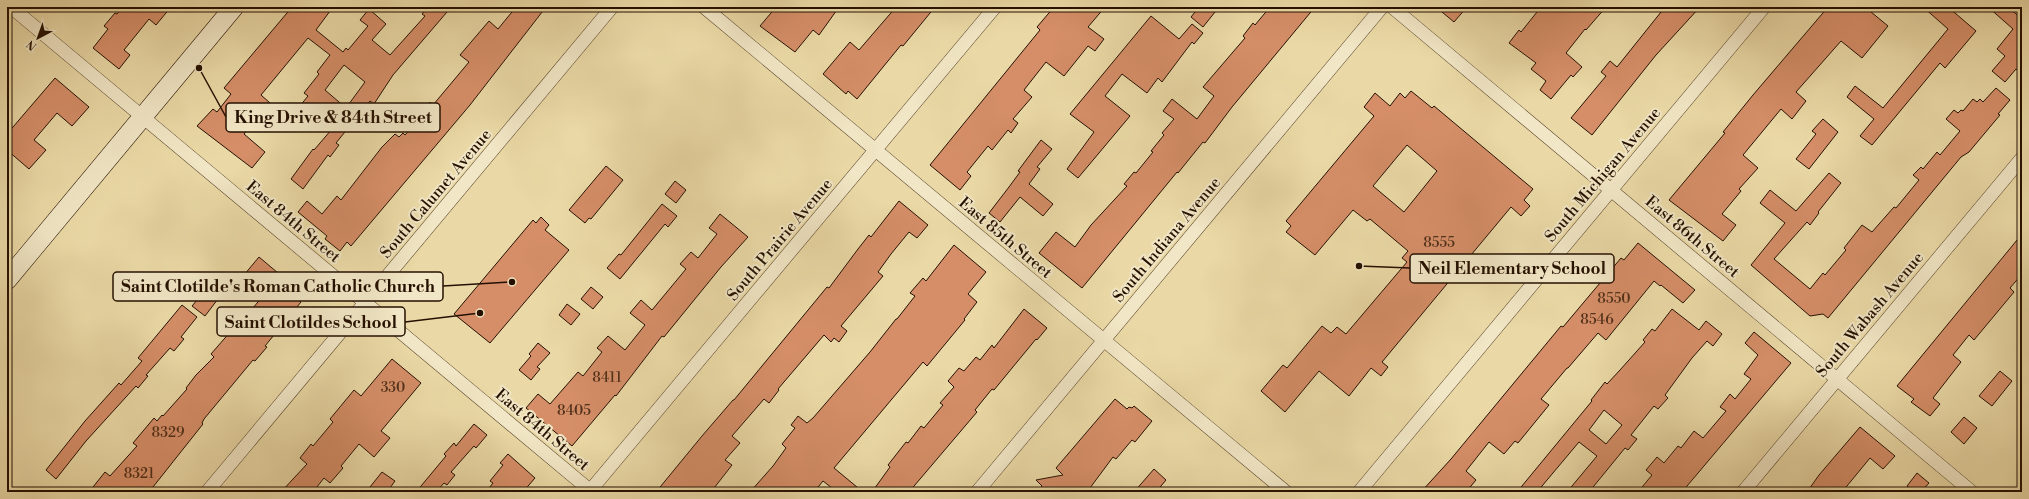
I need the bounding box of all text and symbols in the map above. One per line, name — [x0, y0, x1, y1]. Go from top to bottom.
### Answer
north arrow — [18, 18, 58, 58]
text: N — [24, 36, 40, 53]
callout: King Drive & 84th Street — [226, 103, 440, 132]
street label: South Michigan Avenue — [1540, 103, 1665, 246]
text: King Drive & 84th Street — [234, 107, 433, 129]
street label: South Calumet Avenue — [376, 125, 496, 262]
street label: South Indiana Avenue — [1108, 173, 1225, 306]
street label: South Prairie Avenue — [723, 174, 837, 305]
street label: East 84th Street — [242, 177, 345, 267]
street label: East 86th Street — [1641, 192, 1744, 282]
street label: East 85th Street — [954, 193, 1056, 283]
house number: 8555 — [1423, 234, 1455, 252]
street label: South Wabash Avenue — [1812, 248, 1928, 381]
callout: Neil Elementary School — [1410, 254, 1614, 283]
text: Neil Elementary School — [1418, 258, 1606, 280]
callout: Saint Clotilde's Roman Catholic Church — [113, 272, 443, 301]
text: Saint Clotilde's Roman Catholic Church — [121, 276, 435, 298]
house number: 8550 — [1597, 290, 1631, 308]
callout: Saint Clotildes School — [217, 307, 405, 336]
house number: 8546 — [1580, 311, 1614, 329]
text: Saint Clotildes School — [225, 312, 398, 334]
house number: 8411 — [592, 369, 622, 387]
house number: 330 — [381, 379, 405, 397]
street label: East 84th Street — [491, 385, 594, 475]
house number: 8405 — [557, 402, 591, 420]
house number: 8329 — [152, 424, 184, 442]
house number: 8321 — [124, 465, 154, 483]

